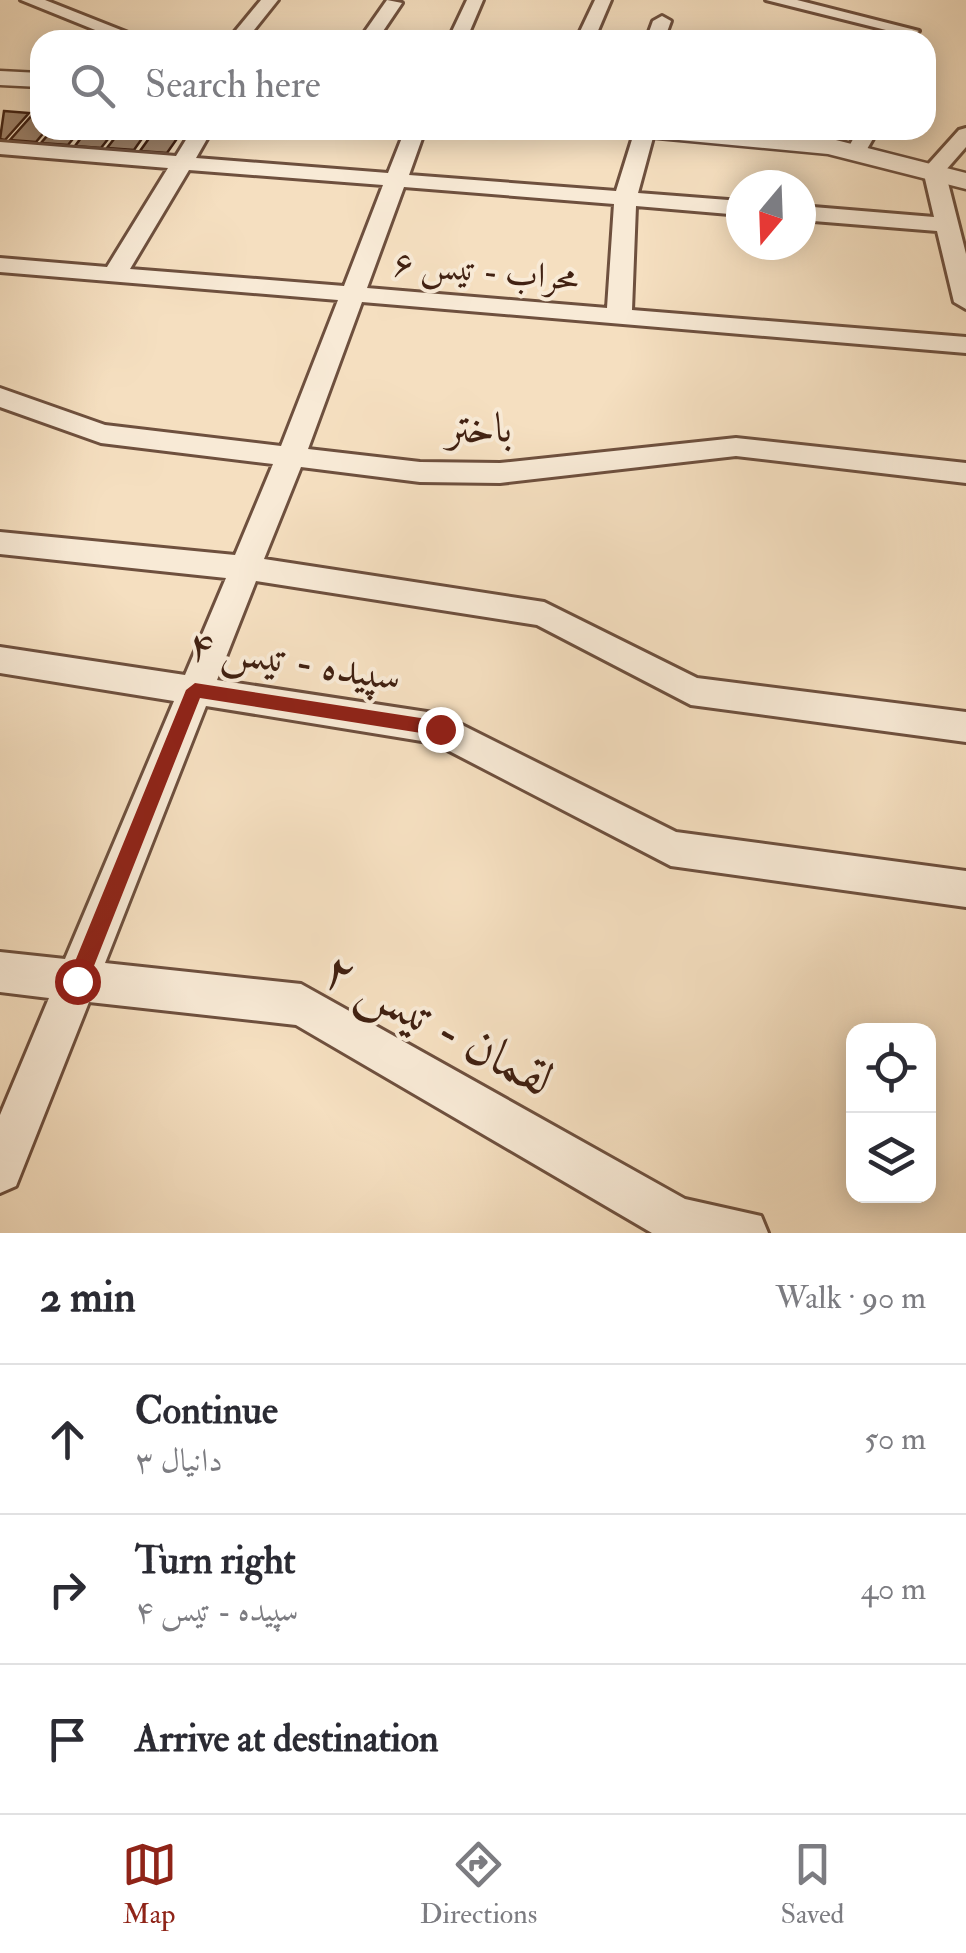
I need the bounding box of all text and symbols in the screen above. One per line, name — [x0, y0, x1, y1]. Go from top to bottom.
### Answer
search box — [30, 30, 936, 140]
icon: search — [65, 58, 120, 113]
text: Search here — [145, 61, 321, 109]
north arrow — [726, 170, 816, 260]
street label: محراب - تیس ۶ — [392, 241, 580, 302]
street label: باختر — [441, 402, 513, 456]
street label: سپیده - تیس ۴ — [185, 619, 405, 705]
route end — [418, 707, 464, 753]
street label: لقمان - تیس ۲ — [312, 938, 564, 1113]
route start — [55, 959, 101, 1005]
map controls — [846, 1023, 936, 1203]
button: locate — [846, 1023, 936, 1113]
button: layers — [846, 1113, 936, 1203]
text: 2 min — [40, 1272, 136, 1324]
text: Walk · 90 m — [775, 1278, 926, 1318]
text: Continue — [135, 1387, 278, 1435]
icon: ahead — [40, 1412, 95, 1467]
text: 50 m — [864, 1419, 926, 1459]
text: دانیال ۳ — [135, 1441, 223, 1481]
text: Turn right — [135, 1537, 296, 1585]
icon: right — [40, 1562, 95, 1617]
text: 40 m — [861, 1569, 926, 1609]
text: سپیده - تیس ۴ — [135, 1591, 298, 1631]
icon: arrive — [40, 1712, 95, 1767]
text: Arrive at destination — [135, 1715, 439, 1763]
tab: Map — [122, 1837, 177, 1932]
tab: Directions — [420, 1837, 537, 1932]
tab: Saved — [780, 1837, 844, 1932]

